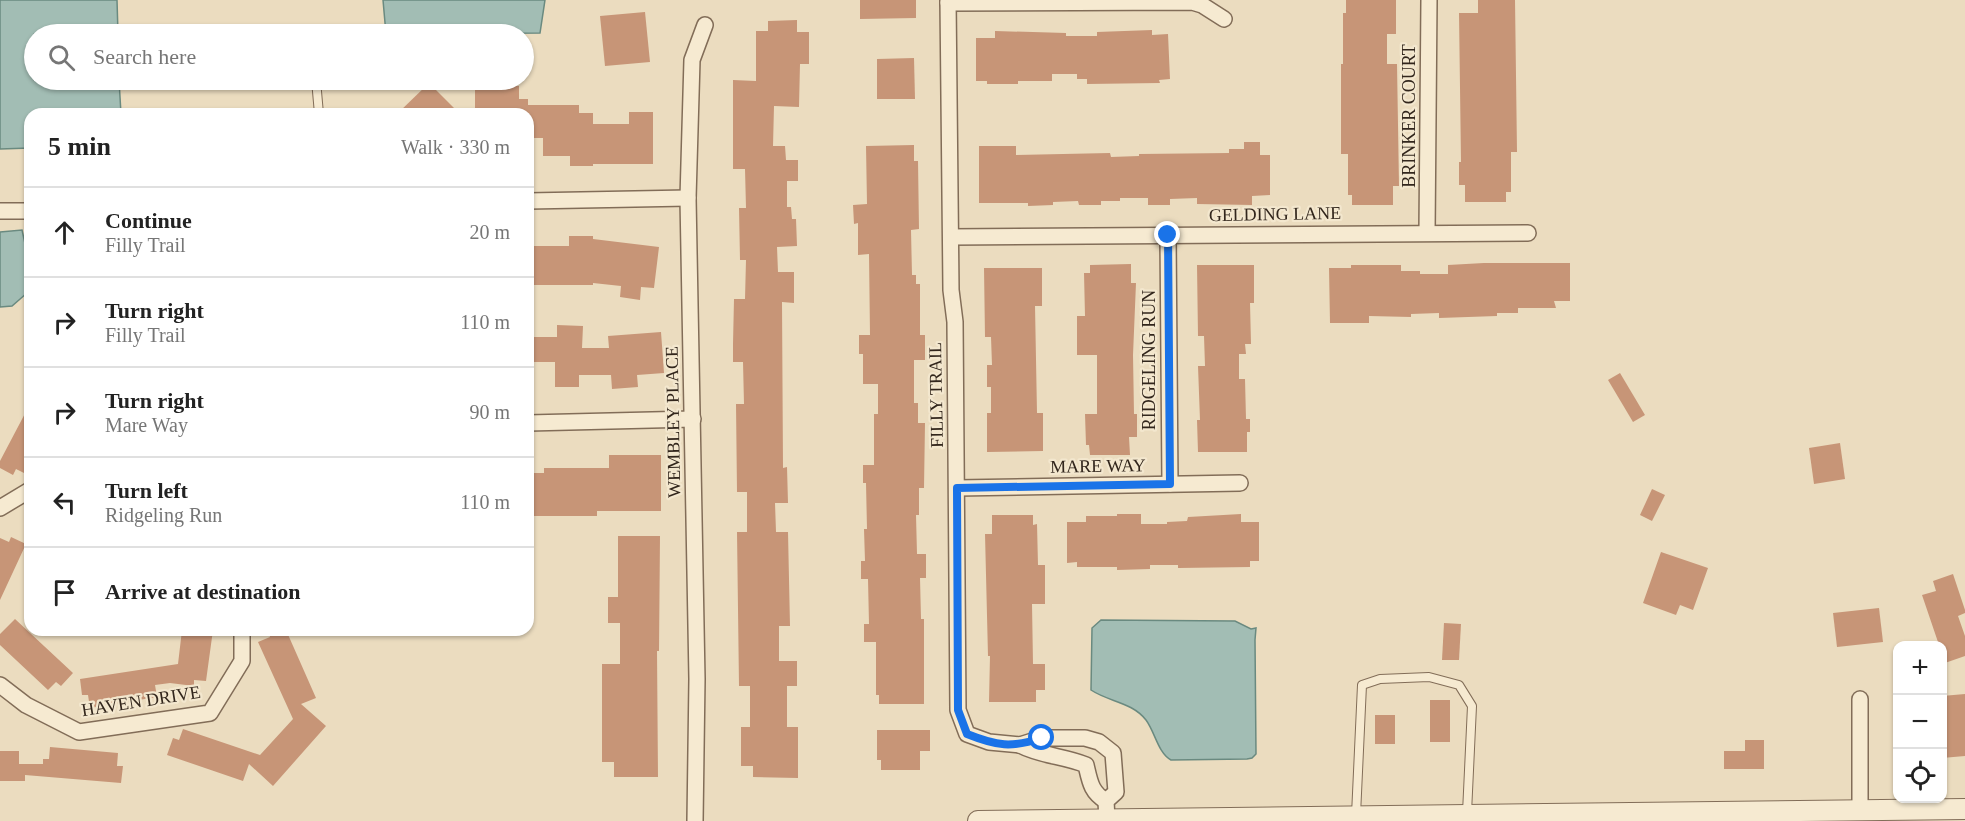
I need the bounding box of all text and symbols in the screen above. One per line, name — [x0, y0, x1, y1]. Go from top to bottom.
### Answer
search box — [24, 24, 534, 90]
icon: search — [45, 41, 78, 74]
text: Search here — [93, 44, 196, 69]
street label: BRINKER COURT — [1399, 44, 1419, 188]
text: 5 min — [48, 132, 111, 161]
text: Walk · 330 m — [401, 136, 510, 158]
street label: GELDING LANE — [1209, 203, 1341, 225]
text: Continue — [105, 208, 192, 233]
icon: ahead — [48, 216, 81, 249]
text: 20 m — [469, 221, 510, 243]
route end — [1154, 221, 1180, 247]
text: Filly Trail — [105, 234, 186, 256]
street label: RIDGELING RUN — [1139, 290, 1159, 430]
text: Turn right — [105, 298, 204, 323]
icon: right — [48, 306, 81, 339]
text: 110 m — [460, 311, 510, 333]
text: Filly Trail — [105, 324, 186, 346]
street label: FILLY TRAIL — [925, 342, 947, 448]
street label: WEMBLEY PLACE — [662, 346, 684, 498]
text: Turn right — [105, 388, 204, 413]
icon: right — [48, 396, 81, 429]
text: 90 m — [469, 401, 510, 423]
text: Mare Way — [105, 414, 188, 436]
street label: MARE WAY — [1050, 455, 1146, 477]
text: Turn left — [105, 478, 188, 503]
icon: left — [48, 486, 81, 519]
text: 110 m — [460, 491, 510, 513]
text: Ridgeling Run — [105, 504, 222, 526]
icon: arrive — [48, 576, 81, 609]
text: Arrive at destination — [105, 579, 301, 604]
map controls — [1893, 641, 1947, 803]
button: + — [1893, 641, 1947, 695]
street label: HAVEN DRIVE — [80, 682, 202, 720]
button: − — [1893, 695, 1947, 749]
route start — [1028, 724, 1054, 750]
button: locate — [1893, 749, 1947, 803]

